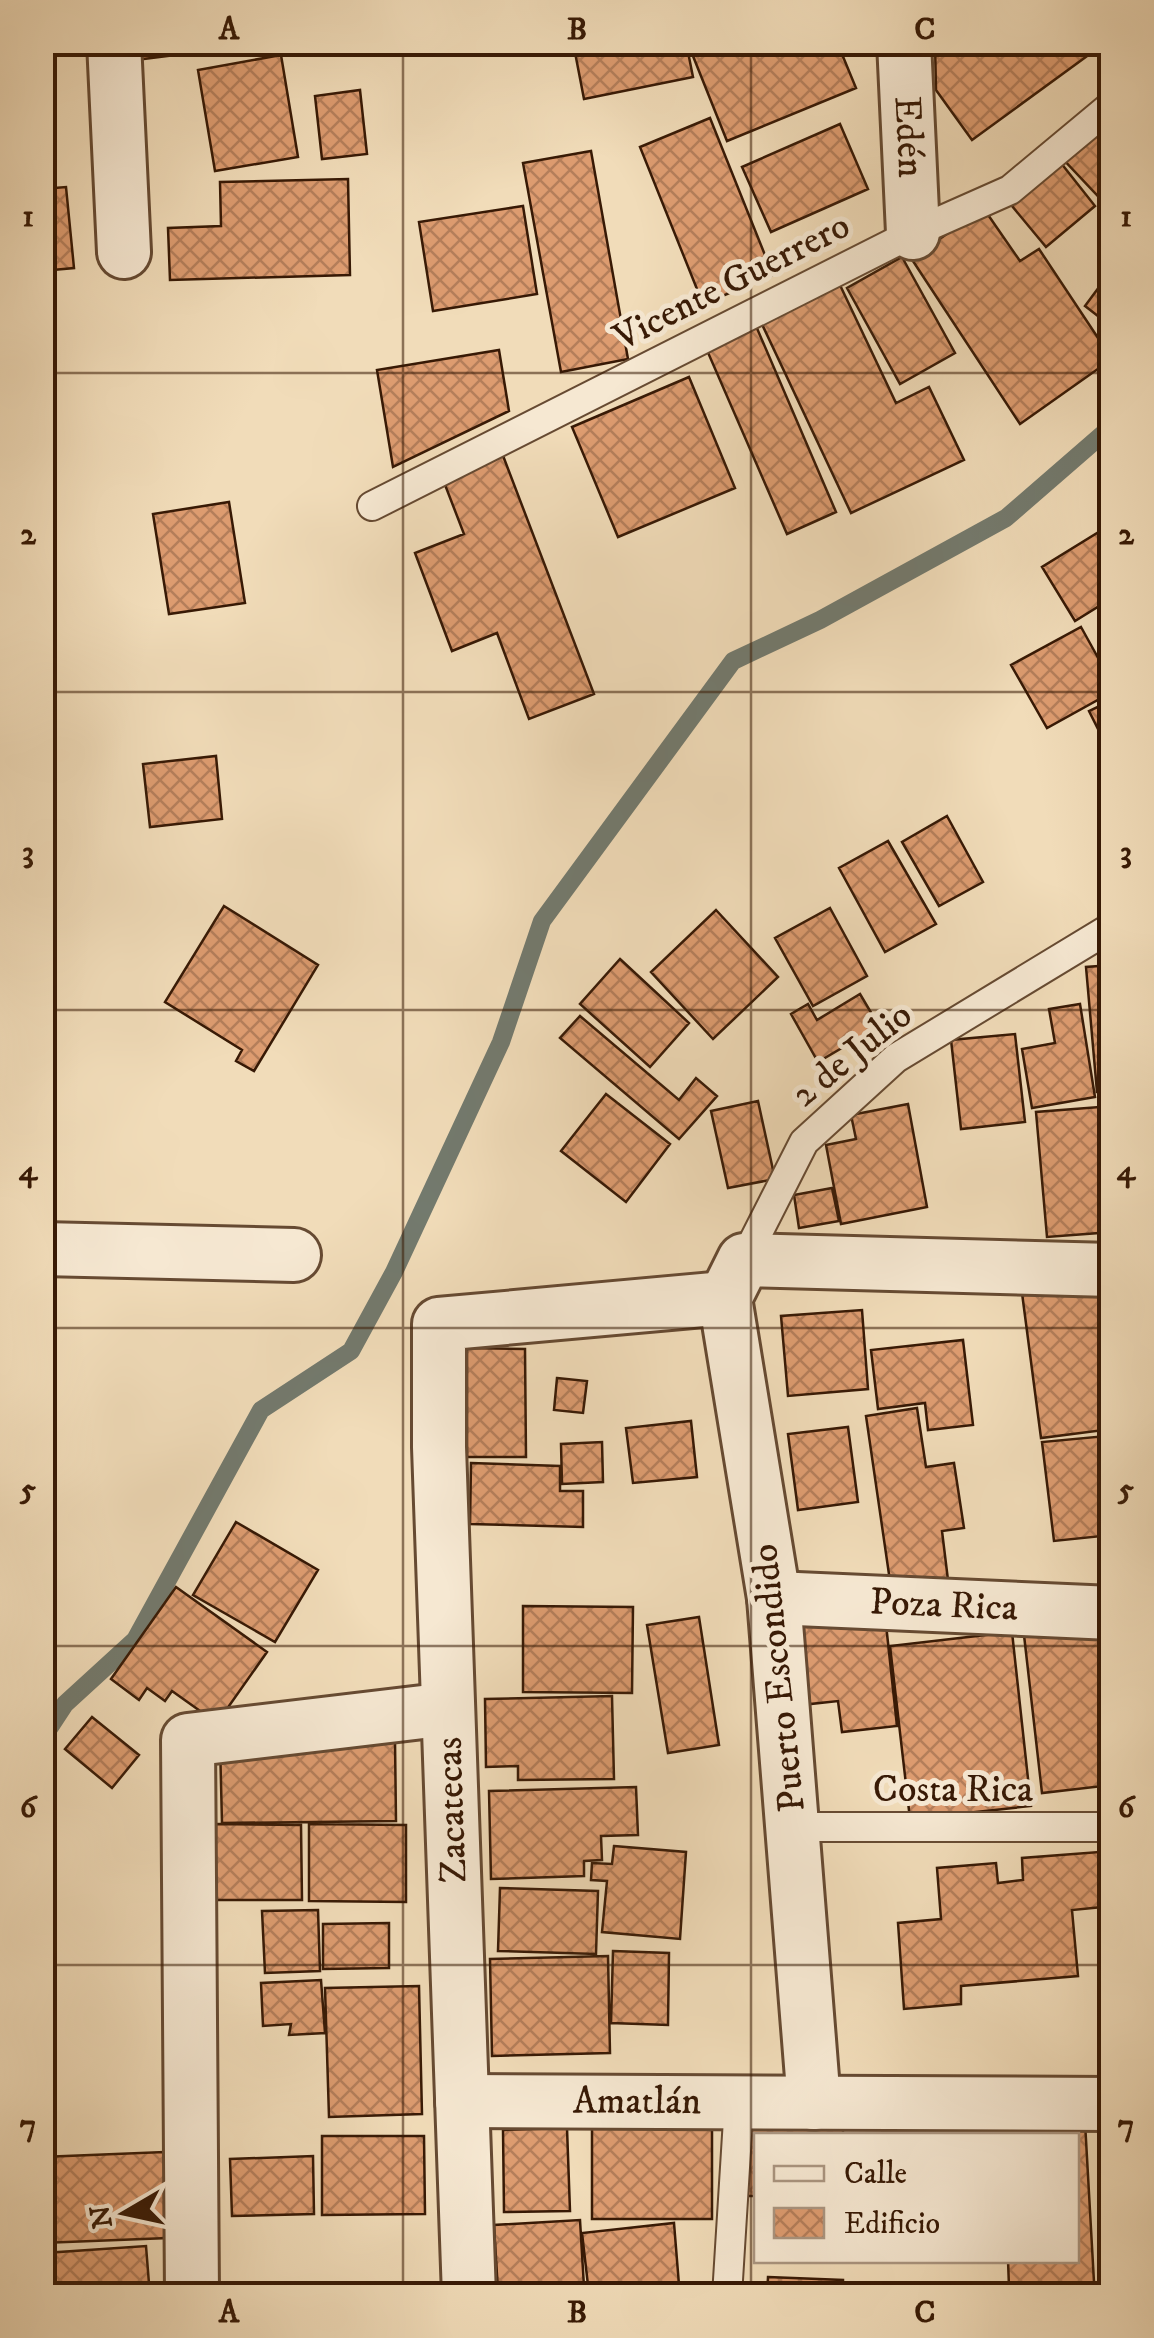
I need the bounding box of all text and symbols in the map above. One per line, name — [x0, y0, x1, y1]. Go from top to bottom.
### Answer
text: A — [218, 10, 241, 50]
text: B — [567, 10, 587, 50]
text: C — [914, 10, 936, 50]
street label: Edén — [883, 95, 934, 179]
text: 1 — [22, 197, 34, 237]
text: 1 — [1120, 197, 1132, 237]
street label: Vicente Guerrero — [605, 202, 858, 363]
text: 2 — [20, 515, 36, 555]
text: 2 — [1118, 515, 1134, 555]
text: 3 — [22, 833, 34, 873]
text: 3 — [1120, 833, 1132, 873]
street label: 2 de Julio — [782, 992, 922, 1118]
text: 4 — [19, 1151, 39, 1191]
text: 4 — [1117, 1151, 1137, 1191]
text: 5 — [19, 1470, 36, 1510]
text: 5 — [1117, 1470, 1134, 1510]
street label: Puerto Escondido — [741, 1541, 817, 1815]
street label: Poza Rica — [869, 1578, 1019, 1633]
street label: Zacatecas — [425, 1736, 479, 1884]
street label: Costa Rica — [873, 1766, 1033, 1814]
text: 6 — [20, 1788, 39, 1828]
text: 6 — [1118, 1788, 1137, 1828]
street label: Amatlán — [573, 2078, 702, 2126]
text: 7 — [20, 2106, 36, 2146]
text: 7 — [1118, 2106, 1134, 2146]
legend — [754, 2133, 1079, 2263]
text: Calle — [844, 2156, 907, 2193]
north arrow — [75, 2163, 175, 2263]
text: N — [83, 2203, 121, 2231]
text: Edificio — [844, 2206, 940, 2243]
text: A — [218, 2293, 241, 2333]
text: B — [567, 2293, 587, 2333]
text: C — [914, 2293, 936, 2333]

